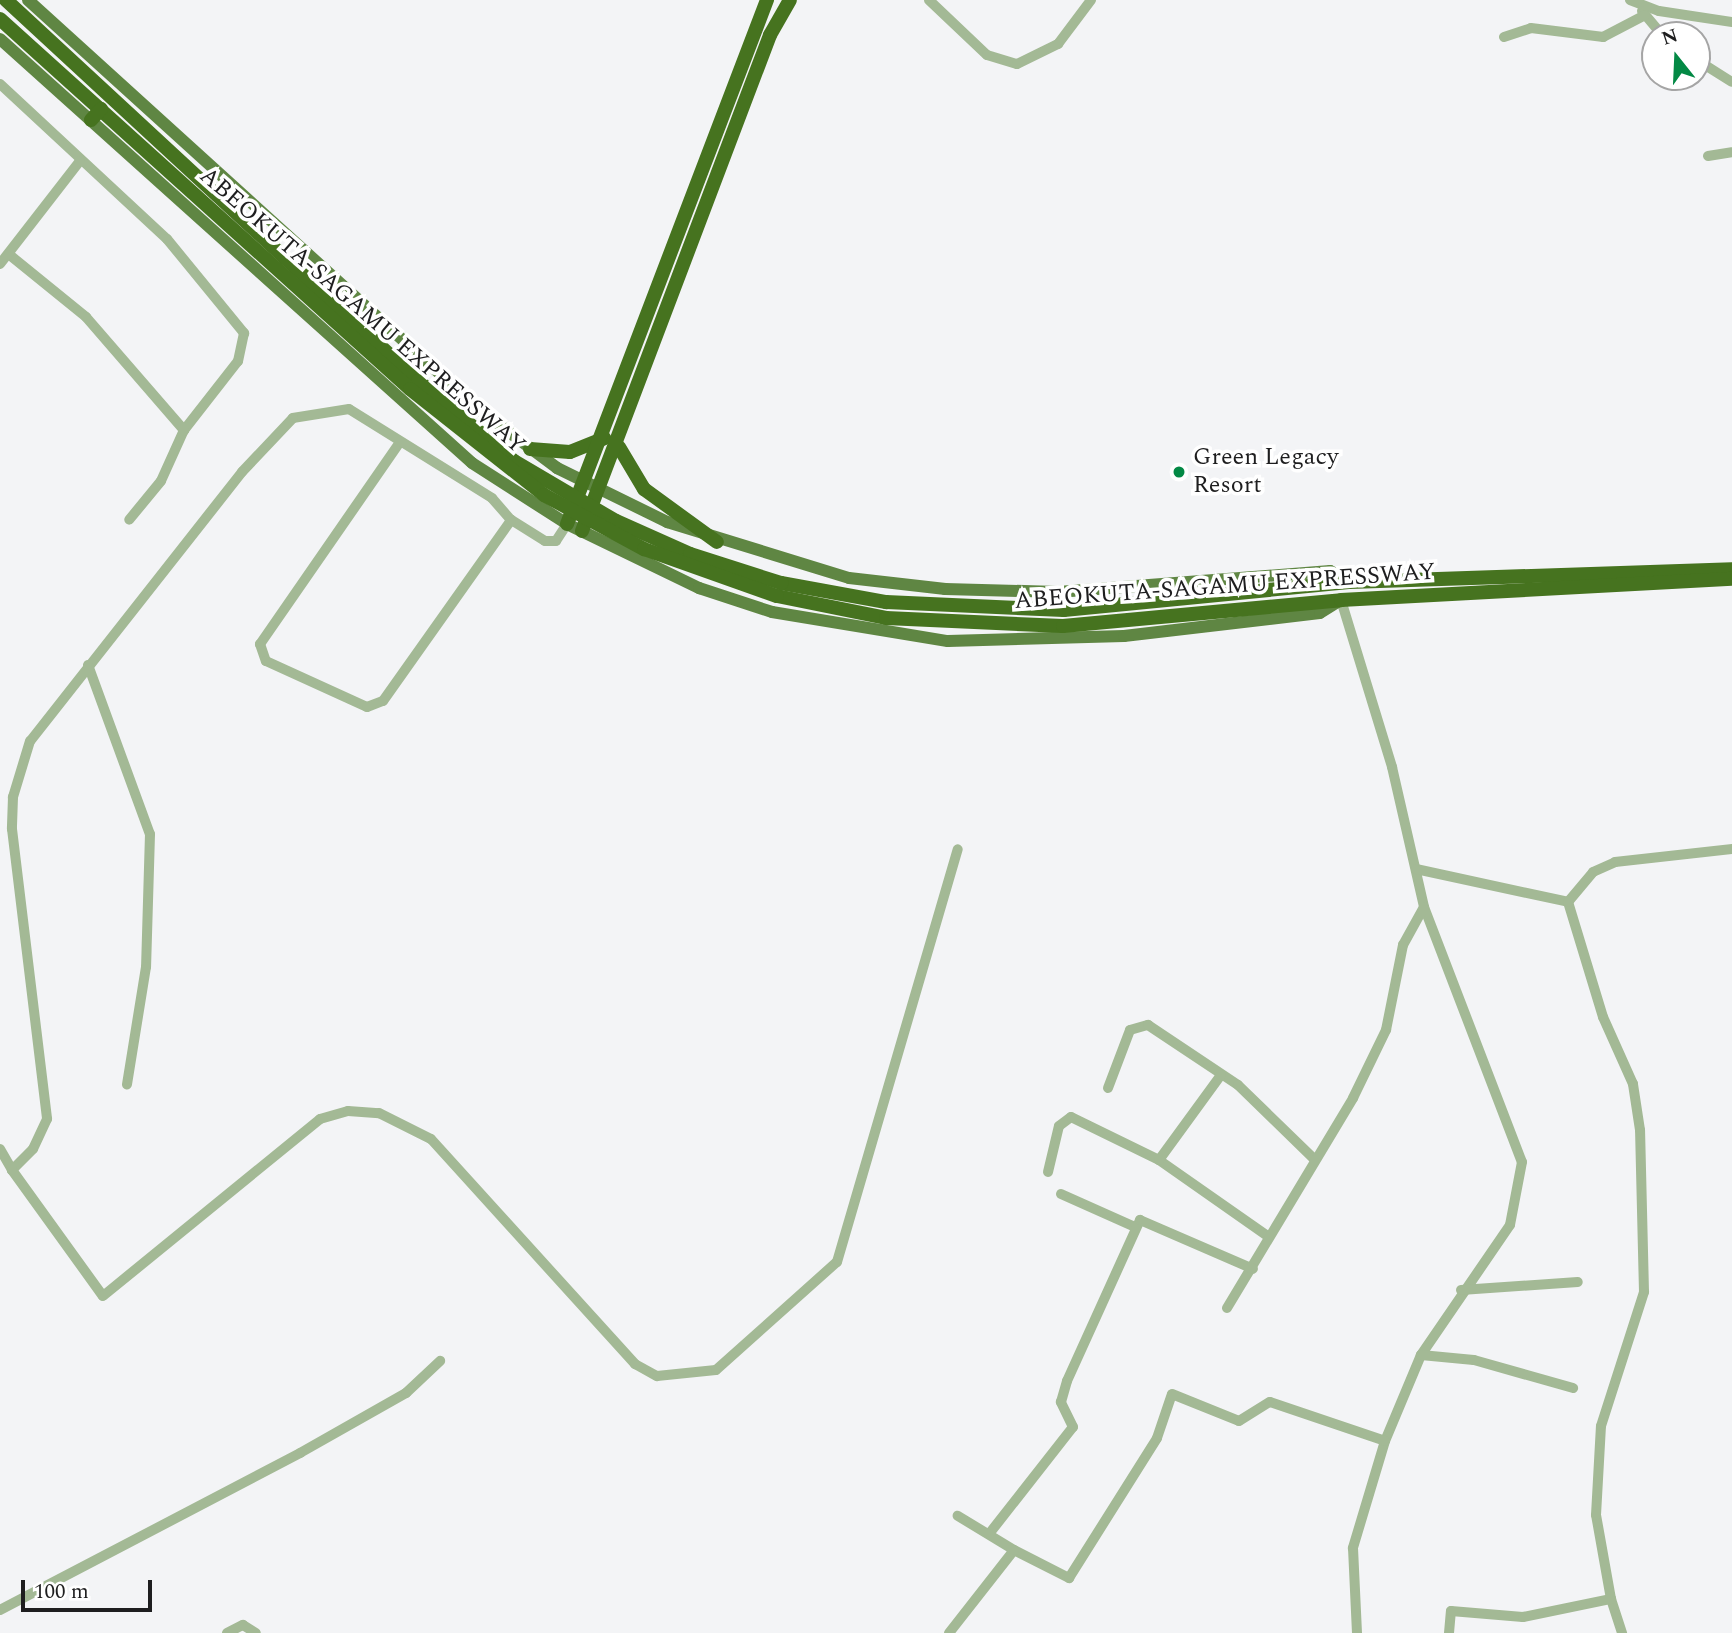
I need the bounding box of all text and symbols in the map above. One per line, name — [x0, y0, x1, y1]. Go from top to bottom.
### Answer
north arrow — [1641, 21, 1711, 91]
text: N — [1658, 21, 1682, 54]
street label: ABEOKUTA-SAGAMU EXPRESSWAY — [193, 162, 531, 460]
place label: Green Legacy Resort — [1193, 444, 1339, 500]
marker: Green Legacy Resort — [1171, 464, 1187, 480]
street label: ABEOKUTA-SAGAMU EXPRESSWAY — [1013, 558, 1437, 616]
scale bar — [24, 1566, 156, 1610]
text: 100 m — [34, 1576, 89, 1608]

